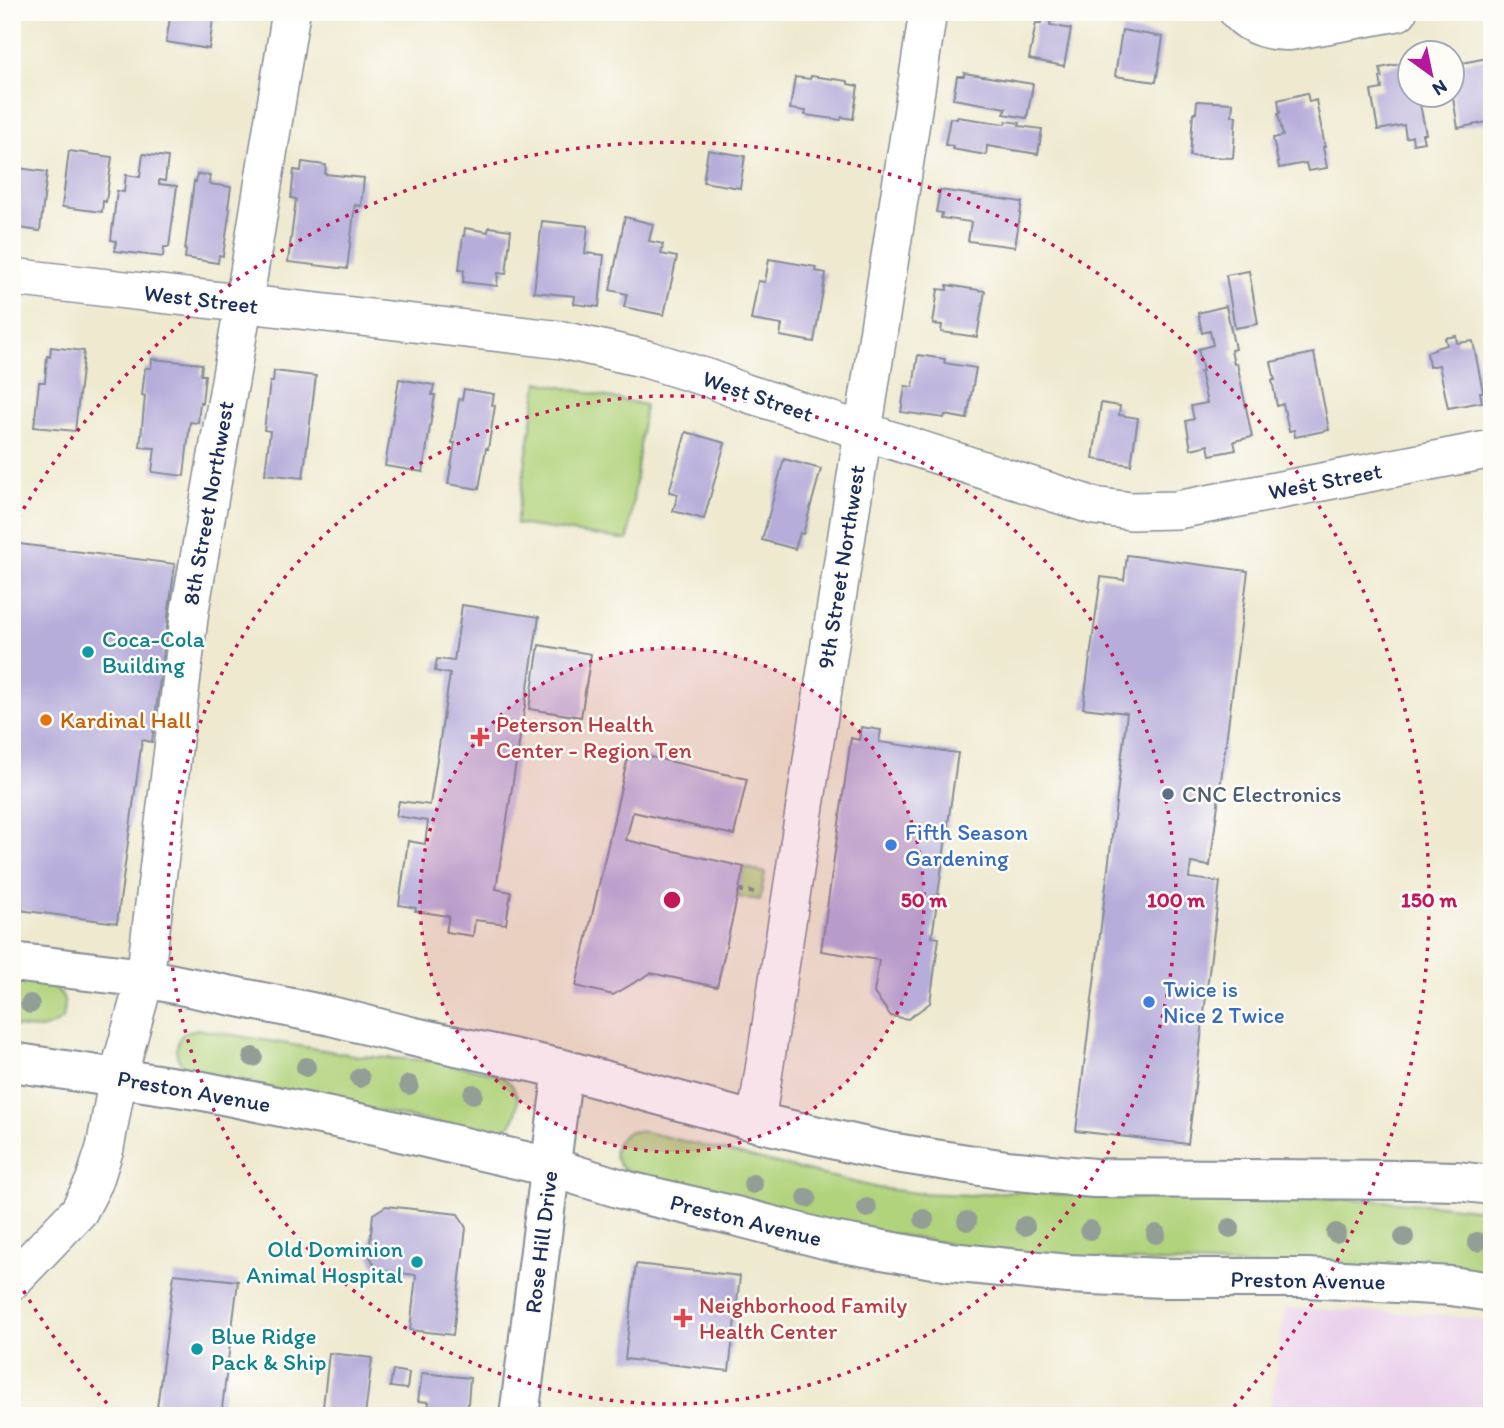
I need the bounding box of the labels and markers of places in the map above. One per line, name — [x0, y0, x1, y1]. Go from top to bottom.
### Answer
place label: Coca-Cola Building — [102, 625, 205, 679]
marker: Coca-Cola Building — [80, 644, 96, 660]
place label: Kardinal Hall — [60, 706, 192, 734]
place label: Peterson Health Center - Region Ten — [496, 710, 692, 764]
marker: Kardinal Hall — [38, 712, 54, 728]
marker: Peterson Health Center - Region Ten — [470, 727, 490, 747]
place label: CNC Electronics — [1182, 780, 1342, 808]
marker: CNC Electronics — [1160, 786, 1176, 802]
place label: Fifth Season Gardening — [905, 818, 1028, 872]
marker: Fifth Season Gardening — [883, 837, 899, 853]
centre of rings — [660, 888, 684, 912]
place label: Twice is Nice 2 Twice — [1163, 975, 1285, 1029]
marker: Twice is Nice 2 Twice — [1141, 994, 1157, 1010]
place label: Old Dominion Animal Hospital — [246, 1235, 403, 1289]
marker: Old Dominion Animal Hospital — [409, 1254, 425, 1270]
place label: Neighborhood Family Health Center — [699, 1291, 907, 1345]
marker: Neighborhood Family Health Center — [673, 1308, 693, 1328]
place label: Blue Ridge Pack & Ship — [211, 1322, 326, 1376]
marker: Blue Ridge Pack & Ship — [189, 1341, 205, 1357]

